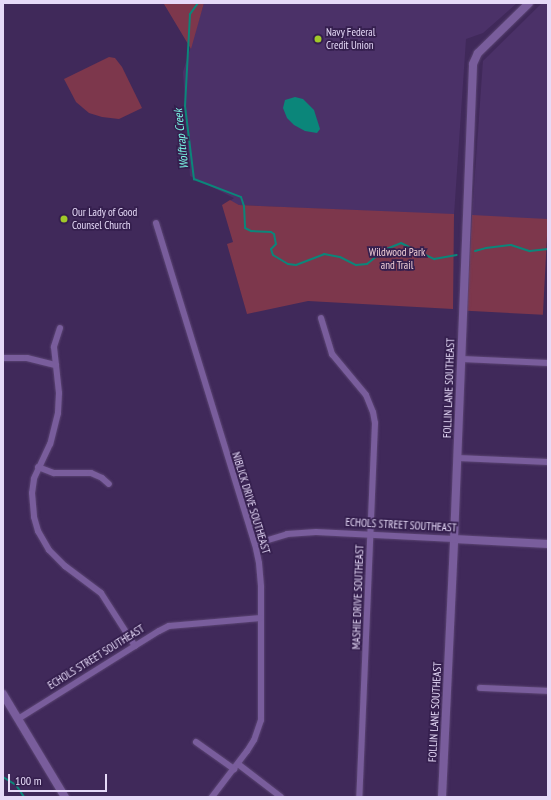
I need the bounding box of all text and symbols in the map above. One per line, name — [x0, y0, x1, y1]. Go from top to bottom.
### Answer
place label: Navy Federal Credit Union — [326, 26, 376, 52]
marker: Navy Federal Credit Union — [313, 34, 323, 44]
water label: Wolftrap Creek — [171, 108, 191, 170]
place label: Our Lady of Good Counsel Church — [72, 206, 138, 232]
marker: Our Lady of Good Counsel Church — [59, 214, 69, 224]
park label: Wildwood Park and Trail — [369, 246, 425, 272]
street label: FOLLIN LANE SOUTHEAST — [441, 338, 457, 438]
street label: NIBLICK DRIVE SOUTHEAST — [229, 450, 273, 556]
street label: ECHOLS STREET SOUTHEAST — [345, 515, 457, 535]
street label: MASHIE DRIVE SOUTHEAST — [350, 544, 366, 650]
street label: ECHOLS STREET SOUTHEAST — [45, 622, 147, 692]
street label: FOLLIN LANE SOUTHEAST — [426, 662, 444, 762]
scale bar — [10, 766, 109, 792]
text: 100 m — [15, 773, 42, 788]

